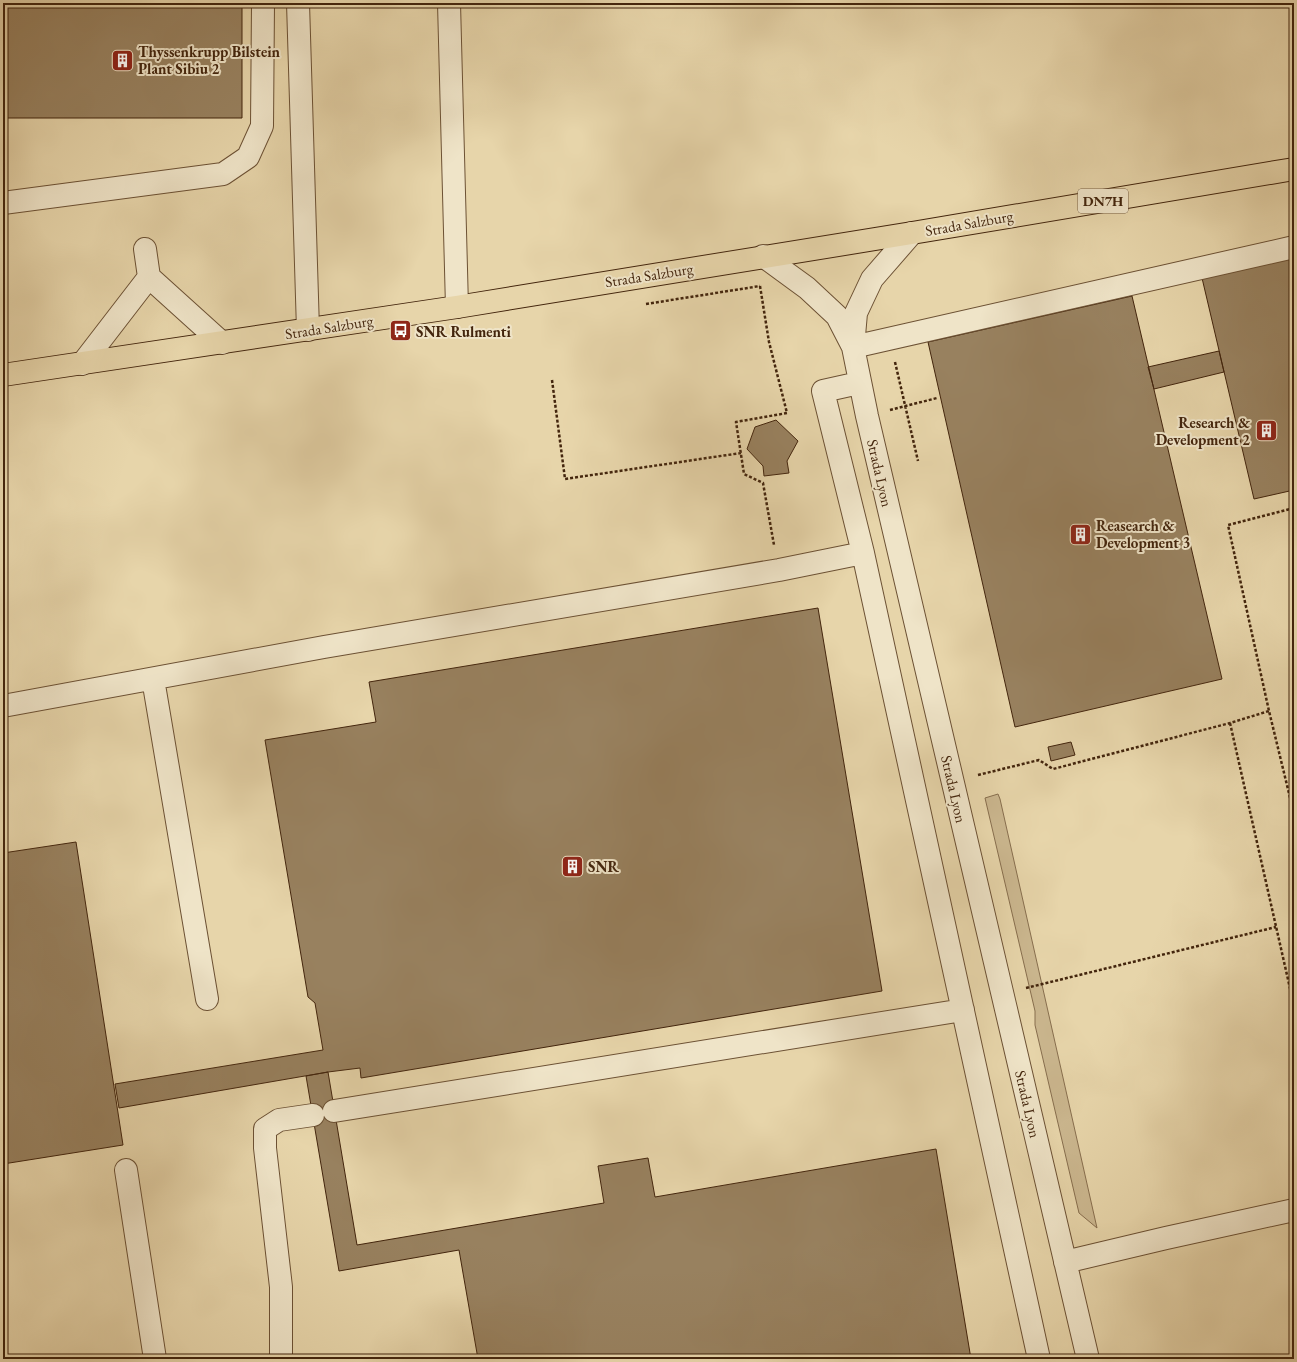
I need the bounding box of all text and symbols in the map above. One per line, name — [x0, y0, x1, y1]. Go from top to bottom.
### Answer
place label: Thyssenkrupp Bilstein Plant Sibiu 2 — [138, 42, 281, 78]
building icon: Thyssenkrupp Bilstein Plant Sibiu 2 — [109, 47, 135, 73]
road number: DN7H — [1078, 189, 1128, 213]
street label: Strada Salzburg — [924, 206, 1015, 240]
street label: Strada Salzburg — [604, 259, 695, 291]
street label: Strada Salzburg — [284, 311, 375, 343]
bus stop icon: SNR Rulmenti — [388, 318, 414, 344]
place label: SNR Rulmenti — [416, 322, 511, 341]
place label: Research & Development 2 — [1156, 413, 1250, 449]
building icon: Research & Development 2 — [1253, 418, 1279, 444]
street label: Strada Lyon — [863, 437, 897, 509]
place label: Reasearch & Development 3 — [1096, 516, 1190, 552]
building icon: Reasearch & Development 3 — [1067, 521, 1093, 547]
street label: Strada Lyon — [937, 753, 971, 825]
building icon: SNR — [560, 853, 586, 879]
place label: SNR — [588, 857, 620, 876]
street label: Strada Lyon — [1011, 1068, 1045, 1140]

